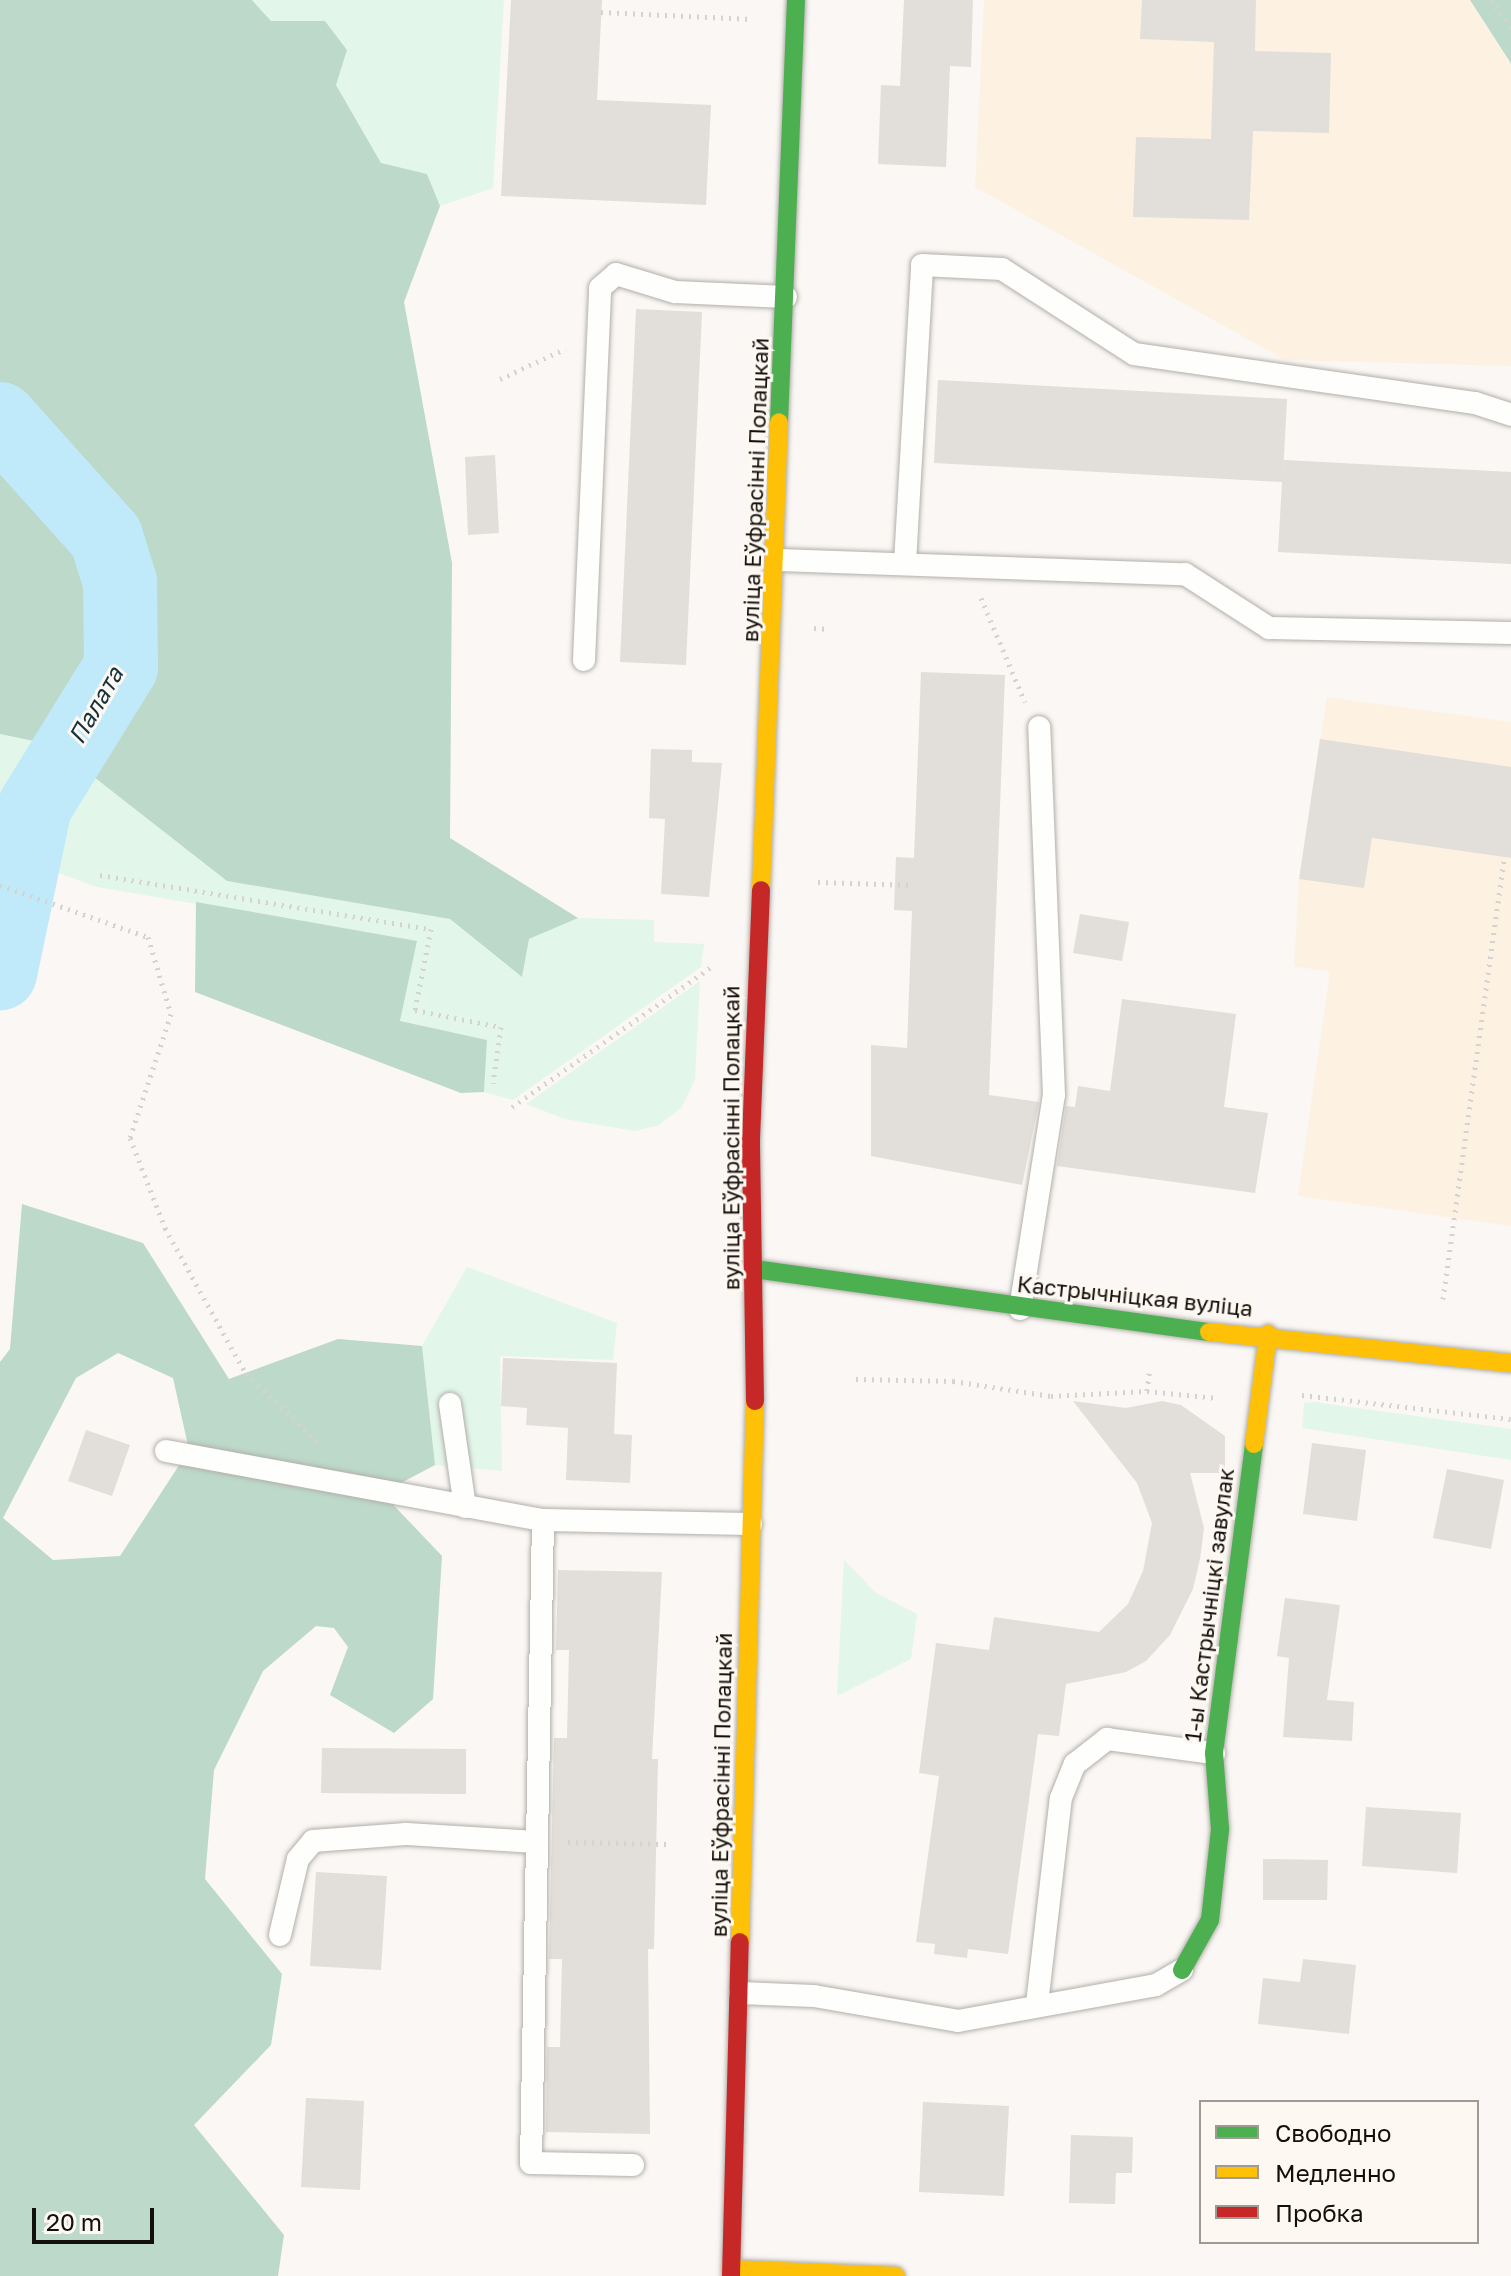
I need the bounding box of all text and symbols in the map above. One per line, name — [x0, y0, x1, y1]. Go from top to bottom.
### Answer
street label: вуліца Еўфрасінні Полацкай — [736, 337, 774, 643]
water label: Палата — [62, 662, 128, 748]
street label: вуліца Еўфрасінні Полацкай — [718, 986, 744, 1290]
street label: Кастрычніцкая вуліца — [1016, 1270, 1254, 1322]
street label: 1-ы Кастрычніцкі завулак — [1179, 1467, 1239, 1743]
street label: вуліца Еўфрасінні Полацкай — [705, 1633, 737, 1937]
legend — [1199, 2100, 1479, 2244]
text: Свободно — [1275, 2118, 1391, 2147]
text: Медленно — [1275, 2158, 1396, 2187]
scale bar — [36, 2192, 158, 2242]
text: Пробка — [1275, 2198, 1364, 2227]
text: 20 m — [46, 2207, 102, 2236]

